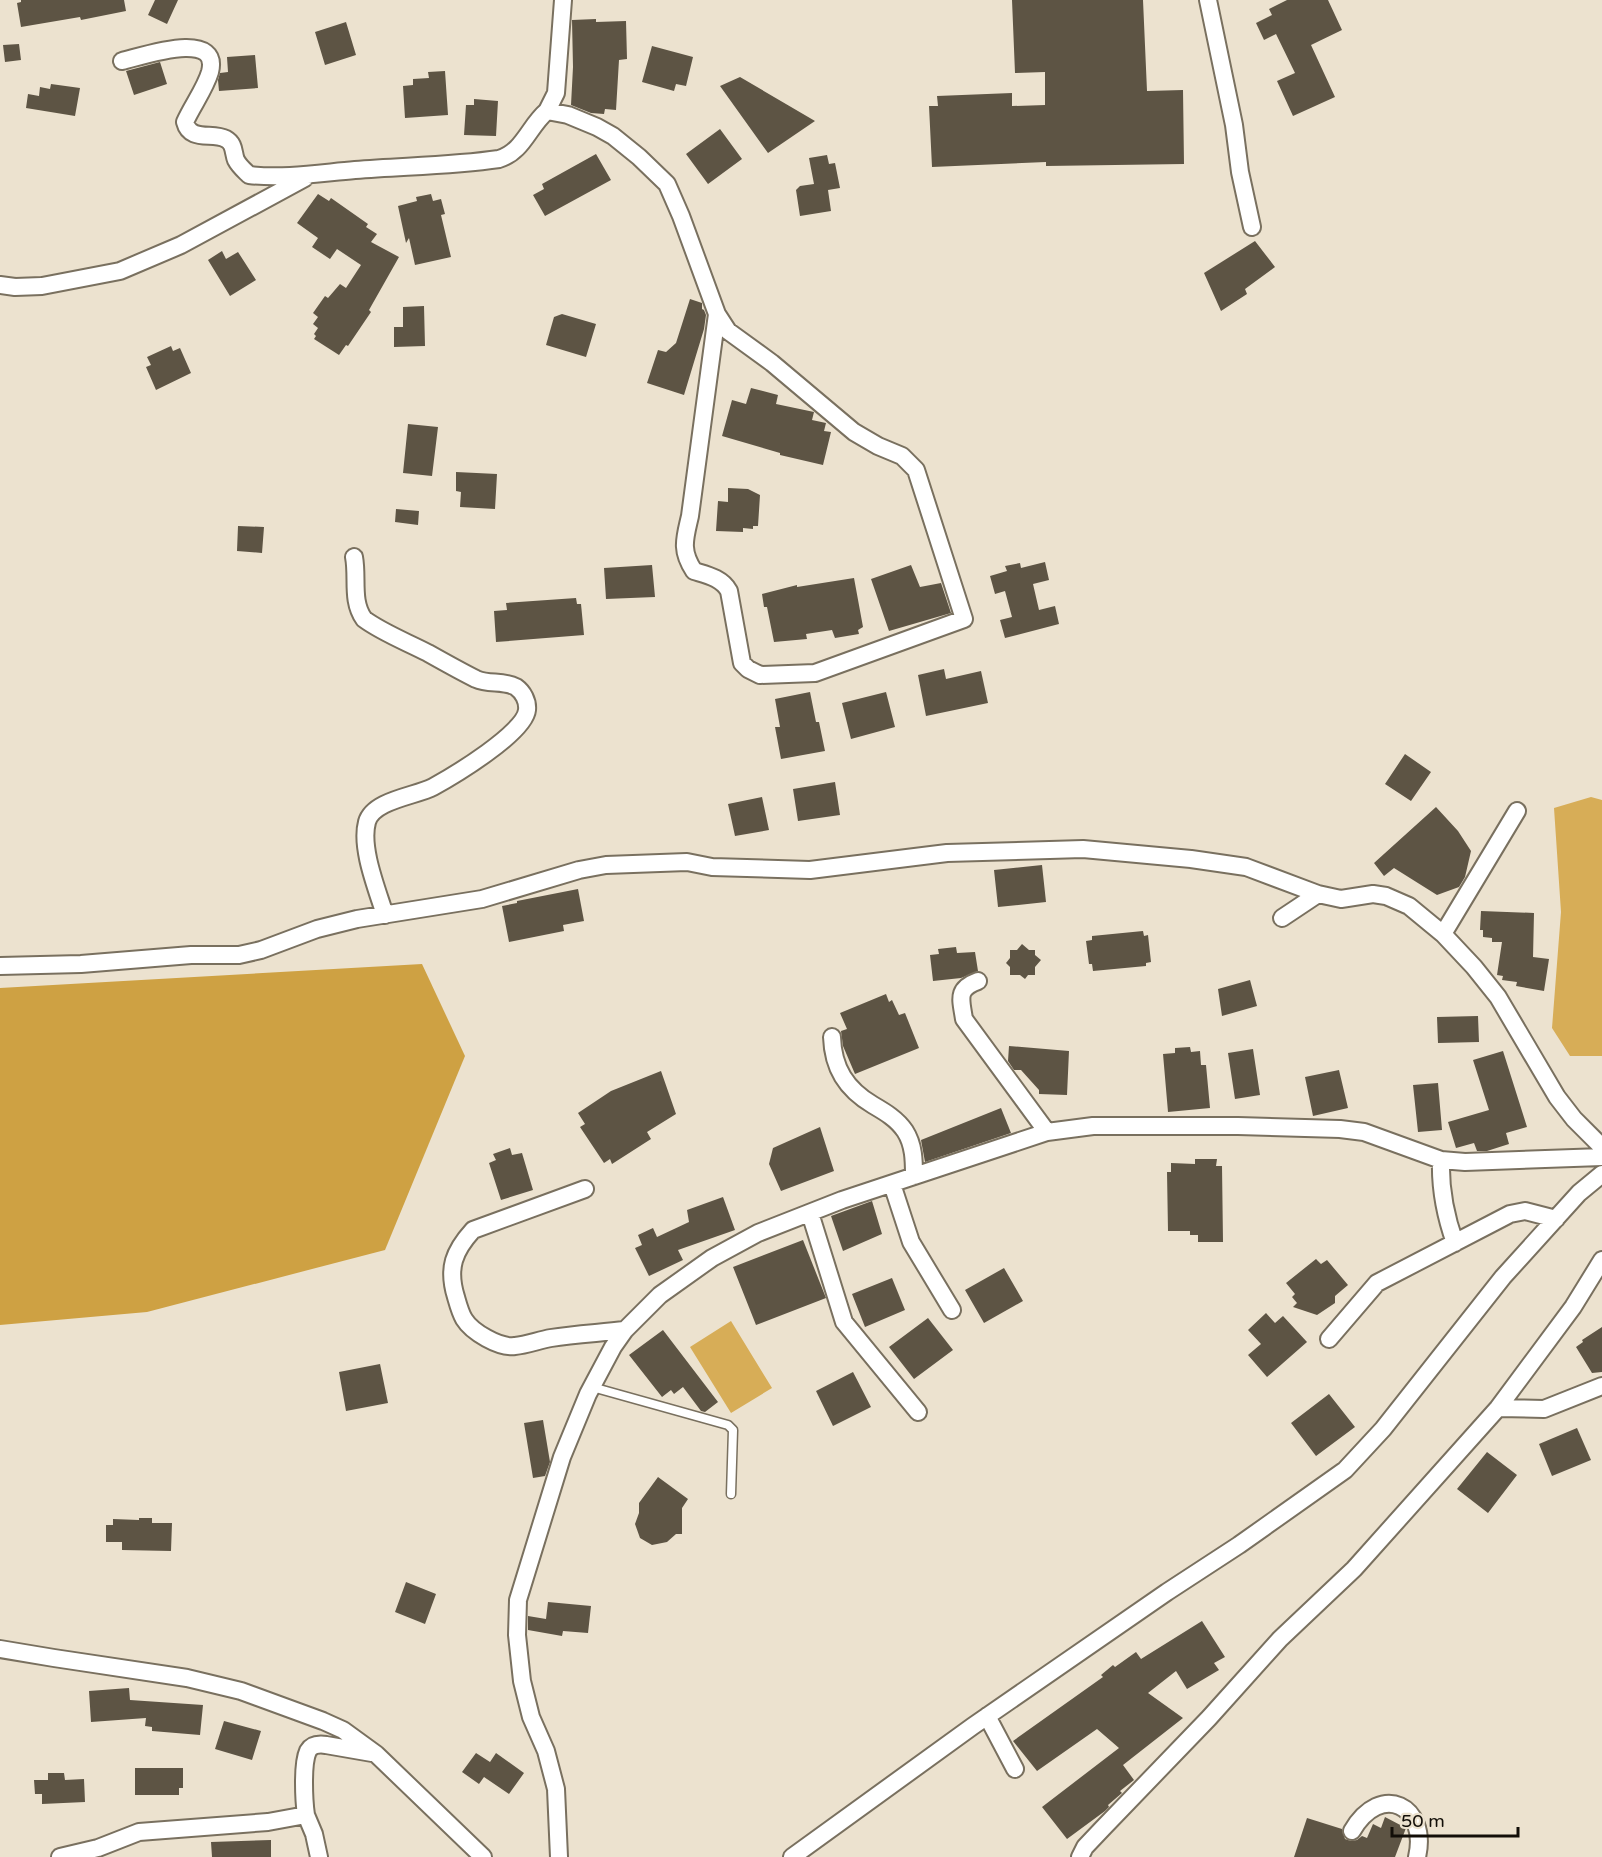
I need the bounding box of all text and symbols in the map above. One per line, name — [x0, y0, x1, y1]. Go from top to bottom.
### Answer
scale bar — [1392, 1800, 1518, 1838]
text: 50 m — [1401, 1810, 1445, 1832]

